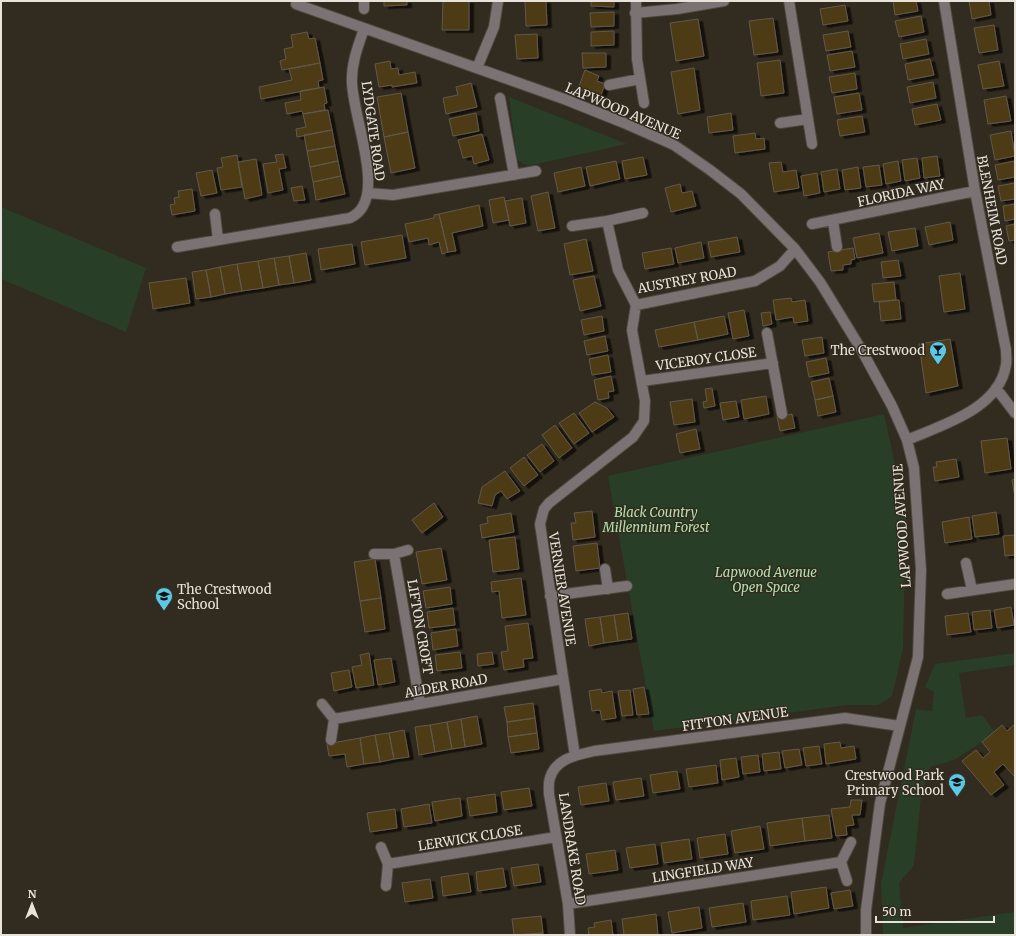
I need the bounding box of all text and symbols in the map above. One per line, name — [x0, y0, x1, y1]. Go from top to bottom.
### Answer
street label: LAPWOOD AVENUE — [563, 79, 684, 143]
street label: LYDGATE ROAD — [358, 80, 388, 182]
street label: BLENHEIM ROAD — [973, 154, 1011, 266]
street label: FLORIDA WAY — [856, 175, 947, 211]
street label: AUSTREY ROAD — [635, 263, 738, 297]
bar icon: The Crestwood — [928, 340, 948, 365]
place label: The Crestwood — [830, 342, 925, 359]
street label: VICEROY CLOSE — [654, 343, 758, 375]
street label: LAPWOOD AVENUE — [889, 463, 915, 588]
park label: Black Country Millennium Forest — [602, 504, 710, 536]
street label: VERNIER AVENUE — [544, 530, 579, 648]
park label: Lapwood Avenue Open Space — [715, 564, 817, 596]
street label: LIFTON CROFT — [403, 578, 437, 676]
place label: The Crestwood School — [177, 581, 272, 613]
school or university icon: The Crestwood School — [154, 586, 174, 611]
street label: ALDER ROAD — [402, 670, 489, 702]
street label: FITTON AVENUE — [681, 703, 790, 735]
place label: Crestwood Park Primary School — [845, 767, 945, 799]
school or university icon: Crestwood Park Primary School — [947, 772, 967, 797]
street label: LANDRAKE ROAD — [555, 792, 589, 907]
street label: LERWICK CLOSE — [417, 821, 524, 855]
street label: LINGFIELD WAY — [651, 853, 756, 886]
north arrow — [12, 884, 52, 924]
text: N — [28, 887, 37, 901]
scale bar — [876, 898, 994, 924]
text: 50 m — [882, 904, 911, 919]

